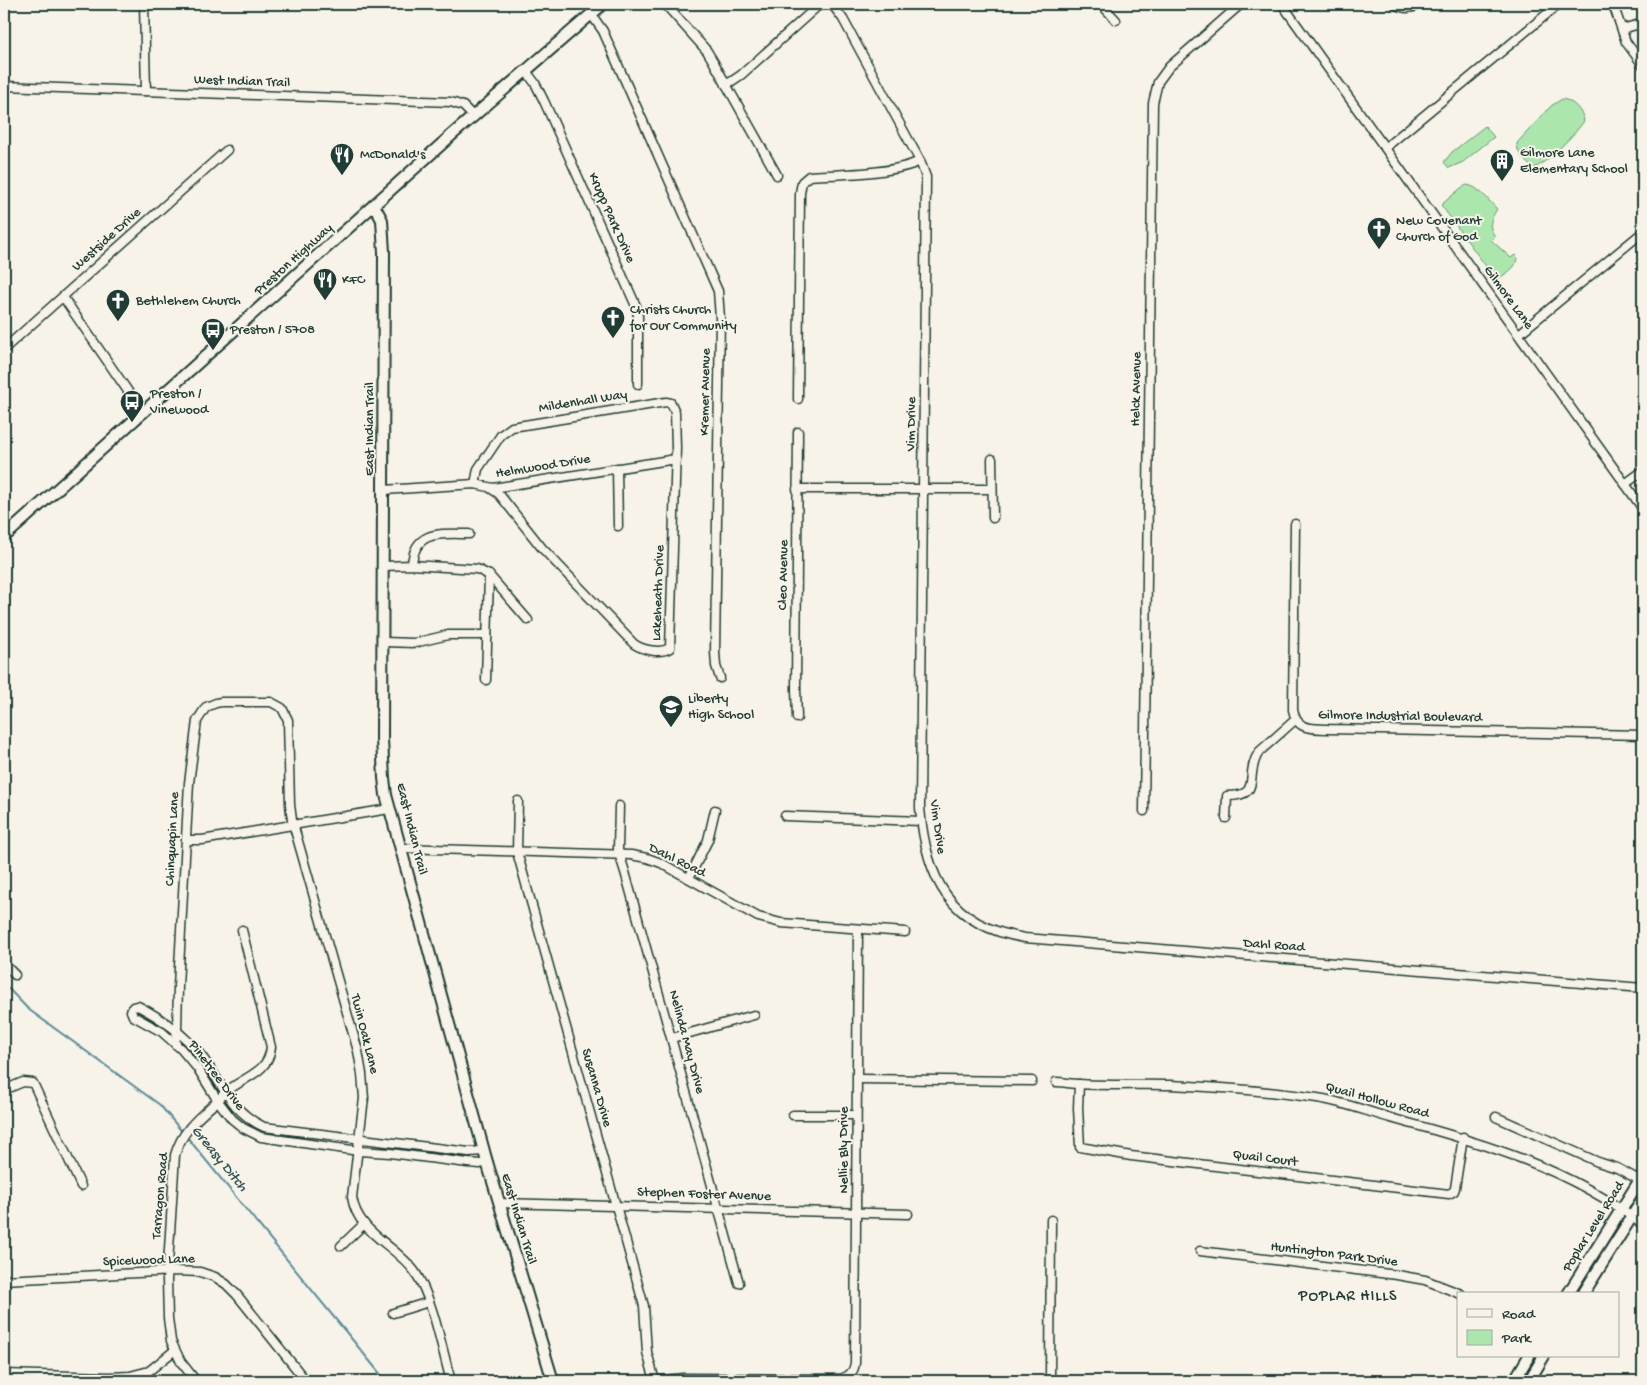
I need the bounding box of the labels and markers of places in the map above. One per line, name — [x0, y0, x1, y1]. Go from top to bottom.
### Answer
restaurant icon: McDonald's — [329, 142, 355, 176]
place label: Gilmore Lane Elementary School — [1520, 145, 1628, 178]
place label: McDonald's — [360, 147, 426, 164]
building icon: Gilmore Lane Elementary School — [1489, 148, 1515, 182]
place label: New Covenant Church of God — [1396, 213, 1483, 246]
church icon: New Covenant Church of God — [1366, 216, 1392, 250]
restaurant icon: KFC — [312, 267, 338, 301]
place label: KFC — [342, 272, 366, 289]
church icon: Bethlehem Church — [105, 288, 131, 322]
place label: Bethlehem Church — [135, 293, 241, 310]
place label: Christs Church for Our Community — [629, 302, 737, 335]
church icon: Christs Church for Our Community — [600, 305, 626, 339]
bus stop icon: Preston / 5708 — [200, 317, 226, 351]
place label: Preston / 5708 — [229, 322, 315, 339]
place label: Preston / Vinewood — [149, 386, 210, 419]
bus stop icon: Preston / Vinewood — [119, 389, 145, 423]
place label: Liberty High School — [688, 691, 754, 724]
school or university icon: Liberty High School — [658, 694, 684, 728]

